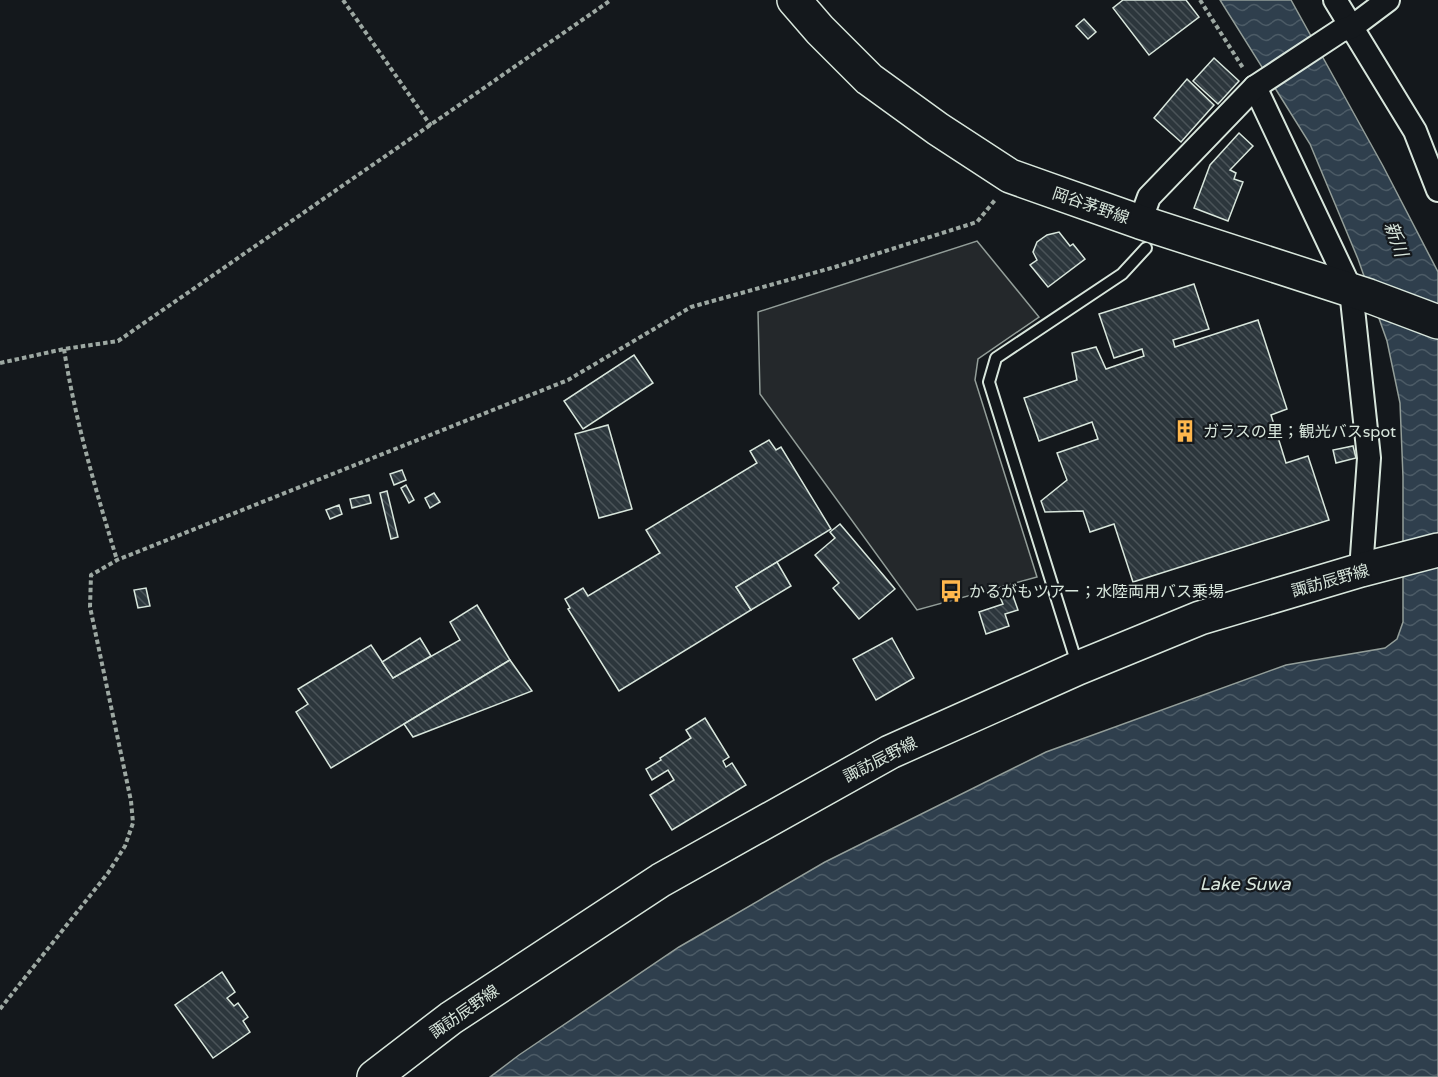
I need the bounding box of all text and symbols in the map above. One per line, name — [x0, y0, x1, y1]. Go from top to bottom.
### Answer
street label: 岡谷茅野線 — [1050, 183, 1132, 228]
water label: 新川 — [1380, 218, 1413, 262]
building icon: ガラスの里；観光バスspot — [1172, 418, 1198, 444]
place label: ガラスの里；観光バスspot — [1203, 422, 1396, 442]
street label: 諏訪辰野線 — [1289, 560, 1371, 602]
bus stop icon: かるがもツアー；水陸両用バス乗場 — [938, 578, 964, 604]
place label: かるがもツアー；水陸両用バス乗場 — [969, 582, 1224, 602]
street label: 諏訪辰野線 — [840, 733, 921, 787]
water label: Lake Suwa — [1199, 873, 1291, 895]
street label: 諏訪辰野線 — [426, 981, 503, 1043]

